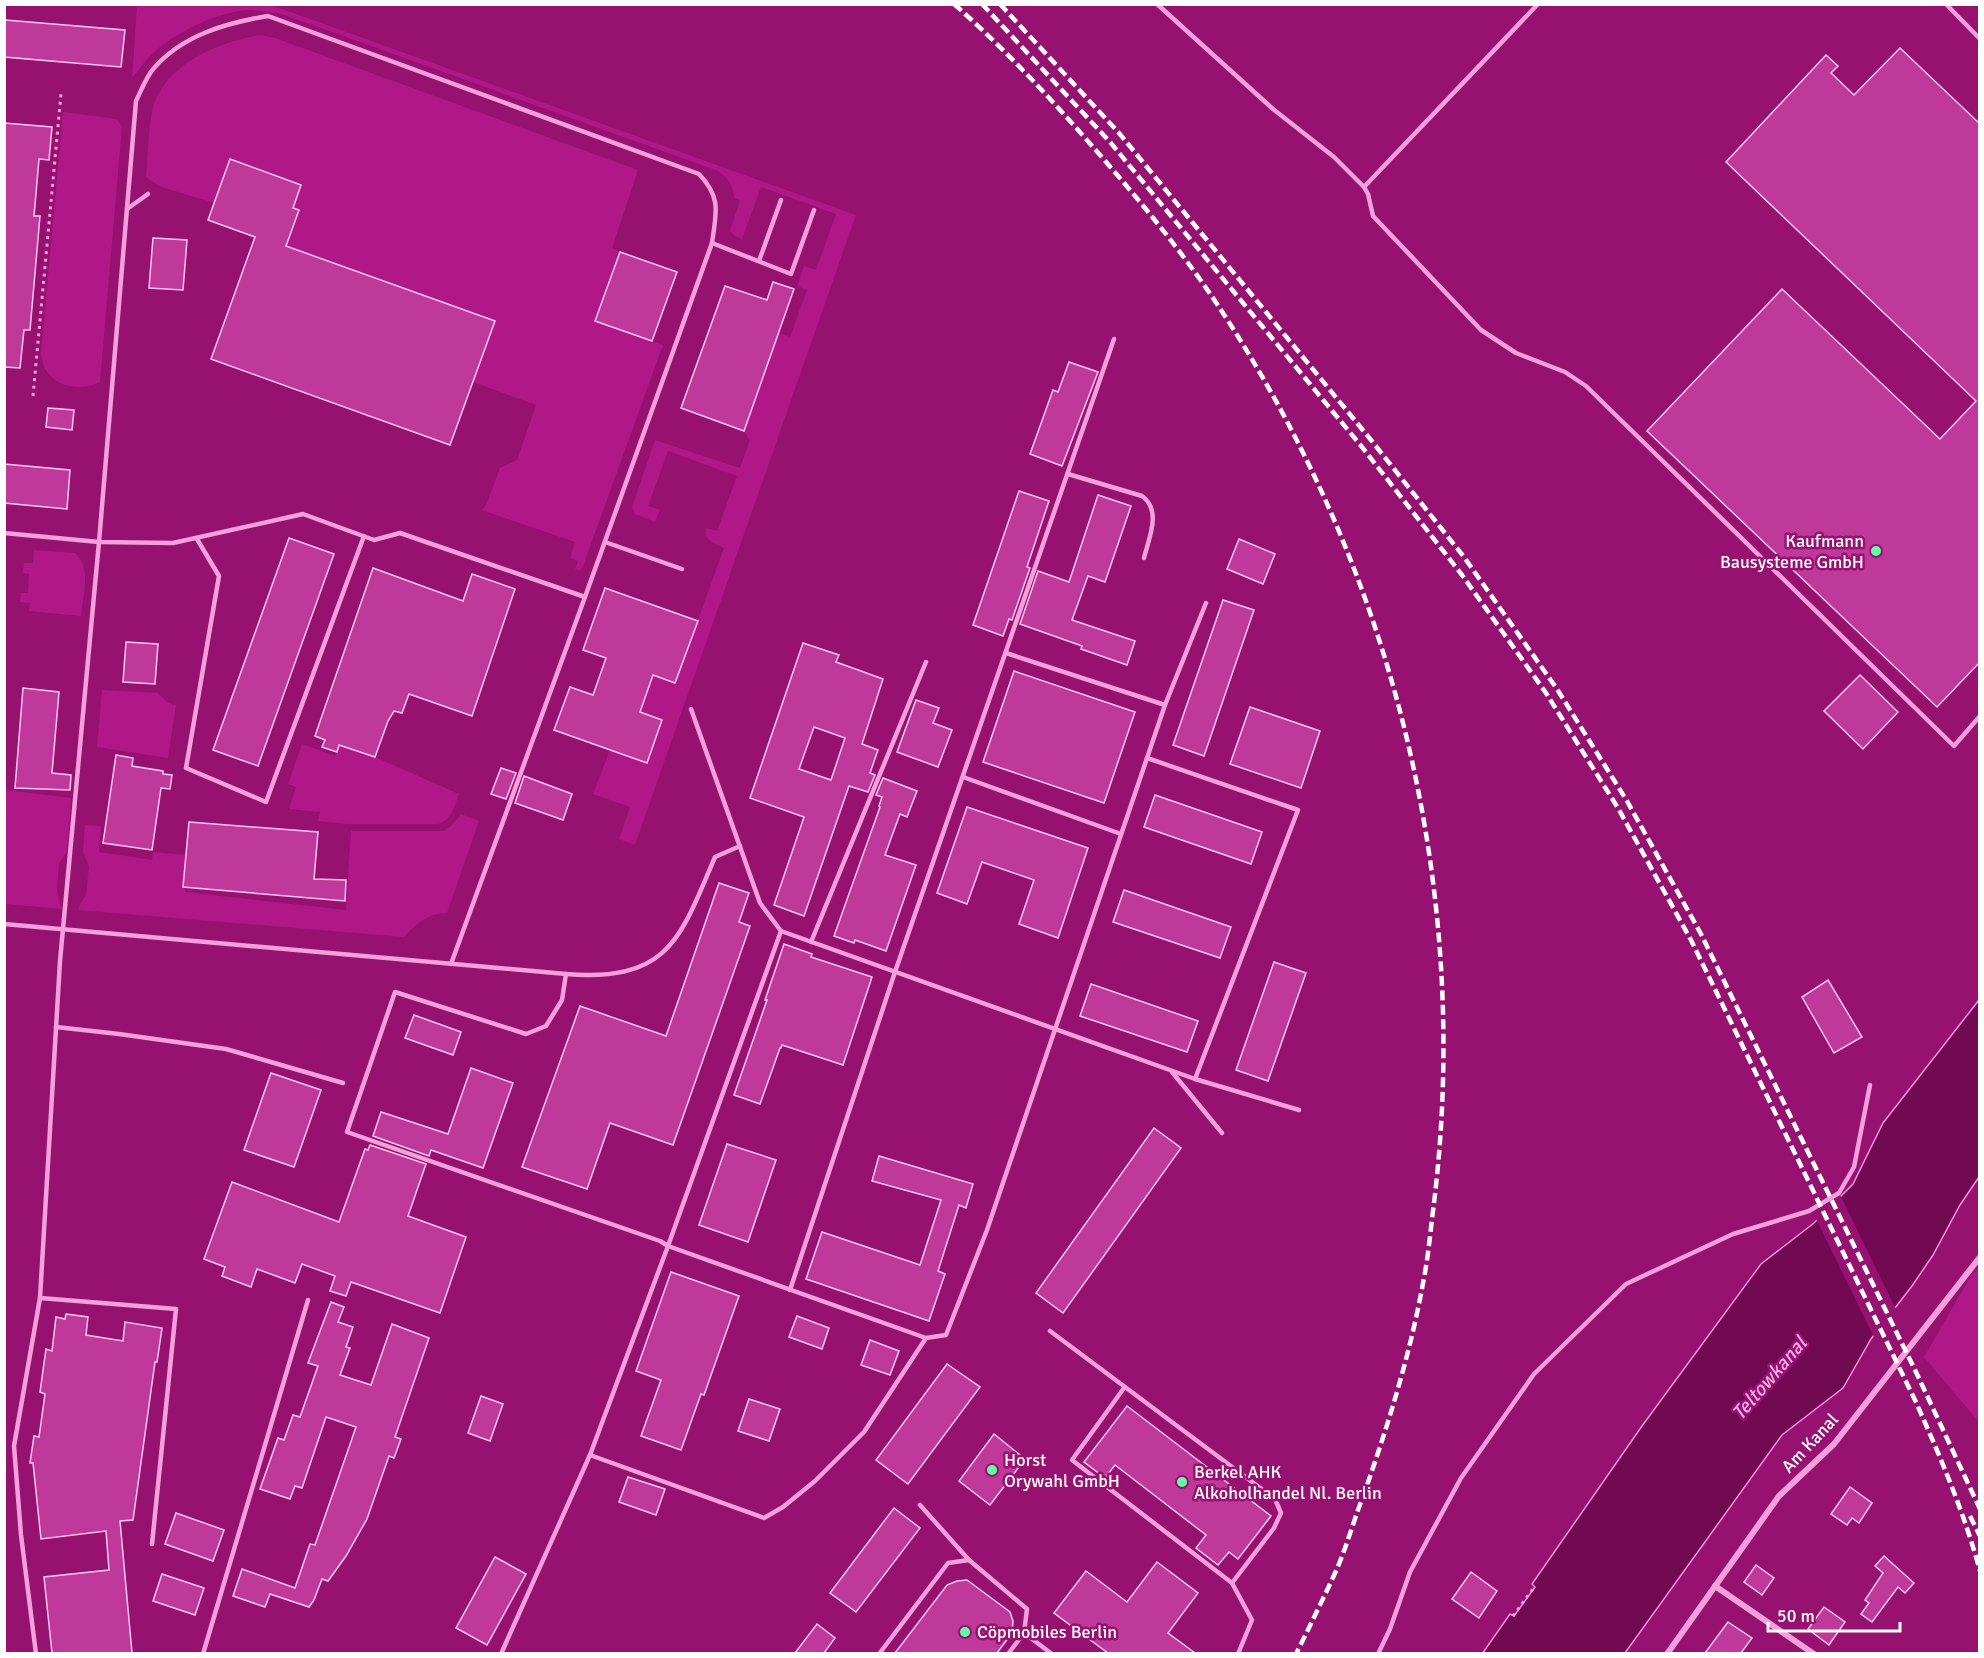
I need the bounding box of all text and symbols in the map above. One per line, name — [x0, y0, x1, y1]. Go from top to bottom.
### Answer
place label: Kaufmann Bausysteme GmbH — [1720, 530, 1864, 573]
marker: Kaufmann Bausysteme GmbH — [1869, 544, 1883, 558]
water label: Teltowkanal — [1726, 1330, 1814, 1425]
street label: Am Kanal — [1777, 1409, 1843, 1477]
place label: Horst Orywahl GmbH — [1004, 1449, 1120, 1492]
place label: Berkel AHK Alkoholhandel Nl. Berlin — [1194, 1461, 1382, 1504]
marker: Horst Orywahl GmbH — [985, 1463, 999, 1477]
marker: Berkel AHK Alkoholhandel Nl. Berlin — [1175, 1475, 1189, 1489]
scale bar — [1768, 1595, 1900, 1633]
text: 50 m — [1777, 1605, 1815, 1627]
place label: Cöpmobiles Berlin — [977, 1621, 1117, 1643]
marker: Cöpmobiles Berlin — [958, 1625, 972, 1639]

